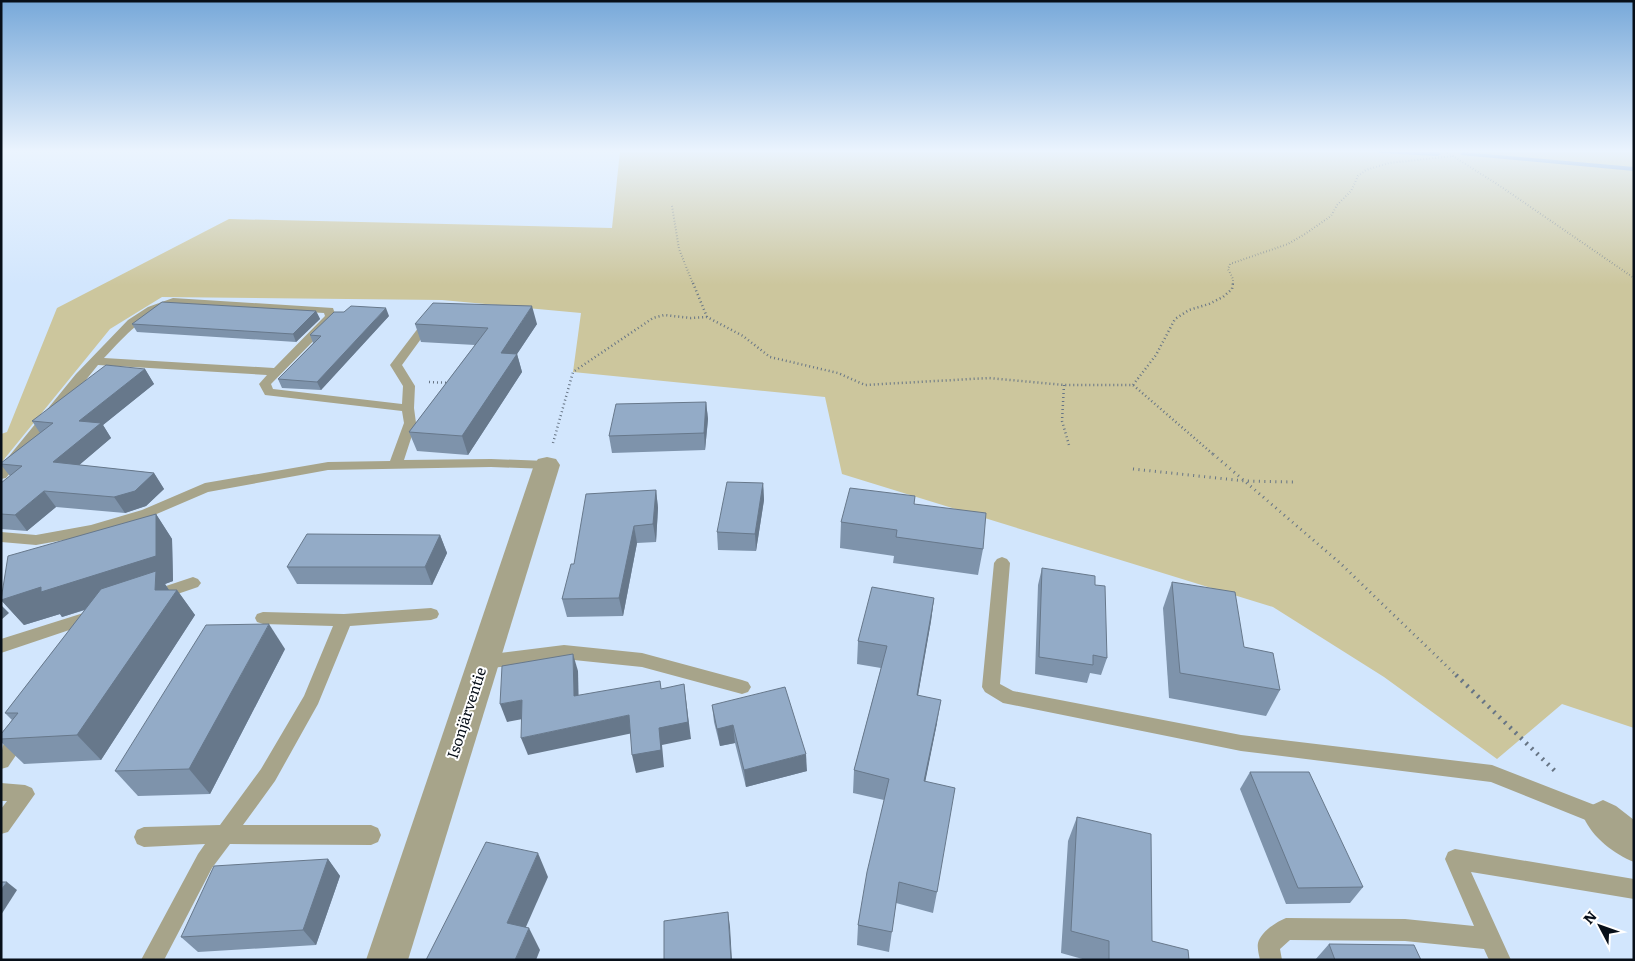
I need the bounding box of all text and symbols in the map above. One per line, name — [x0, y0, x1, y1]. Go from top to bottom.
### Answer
street label: Isonjärventie — [440, 664, 491, 761]
north arrow — [1575, 901, 1625, 951]
text: N — [1578, 906, 1601, 928]

